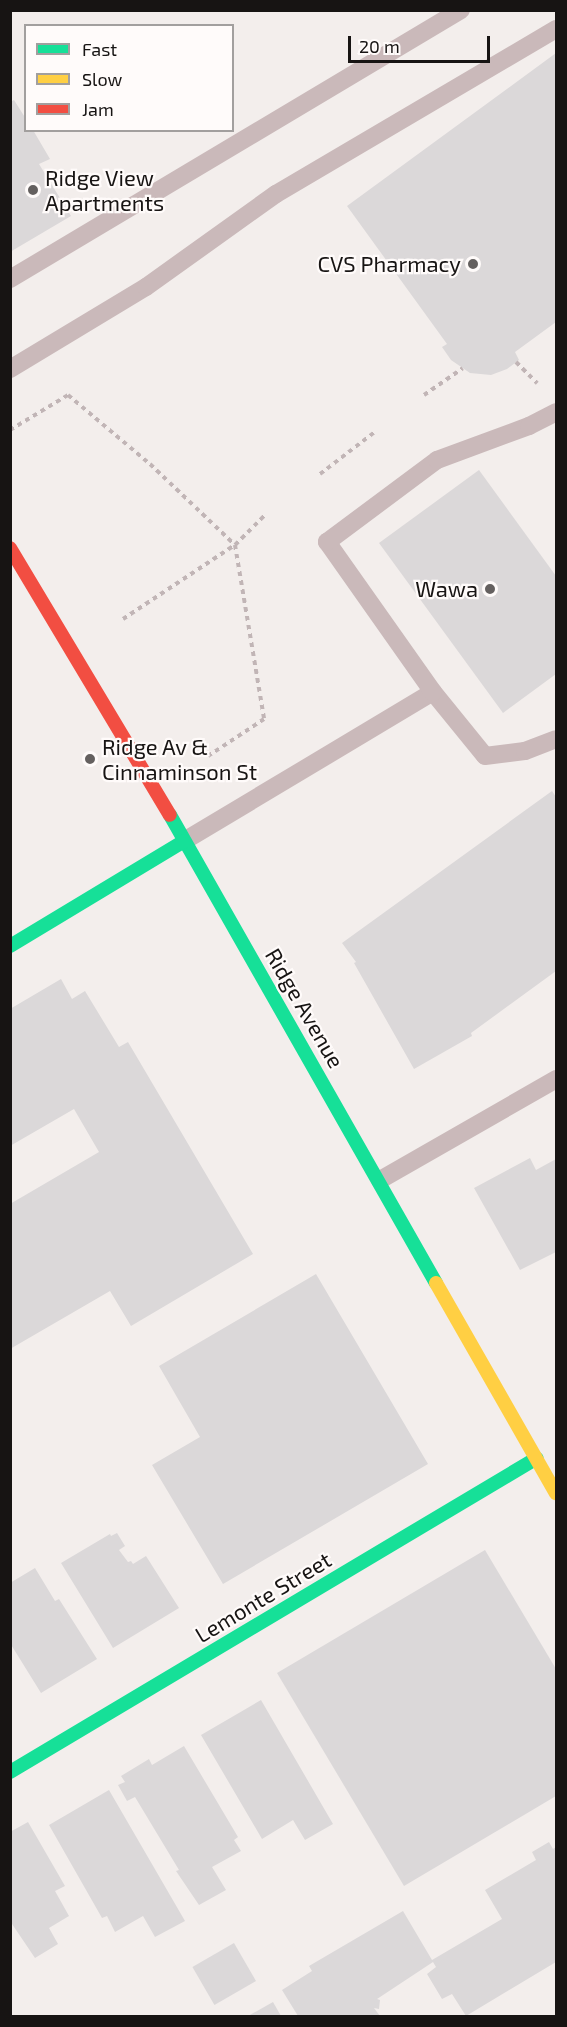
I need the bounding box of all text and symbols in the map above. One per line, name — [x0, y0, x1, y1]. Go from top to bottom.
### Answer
legend — [24, 24, 234, 132]
scale bar — [351, 24, 494, 62]
text: 20 m — [359, 35, 400, 57]
text: Fast — [82, 38, 117, 60]
text: Slow — [82, 68, 122, 90]
text: Jam — [82, 98, 114, 120]
place label: Ridge View Apartments — [45, 164, 164, 216]
marker: Ridge View Apartments — [26, 183, 40, 197]
place label: CVS Pharmacy — [317, 251, 461, 277]
marker: CVS Pharmacy — [466, 257, 480, 271]
place label: Wawa — [415, 576, 478, 602]
marker: Wawa — [483, 582, 497, 596]
place label: Ridge Av & Cinnaminson St — [102, 733, 257, 784]
marker: Ridge Av & Cinnaminson St — [83, 752, 97, 766]
street label: Ridge Avenue — [260, 943, 350, 1073]
street label: Lemonte Street — [190, 1546, 336, 1648]

